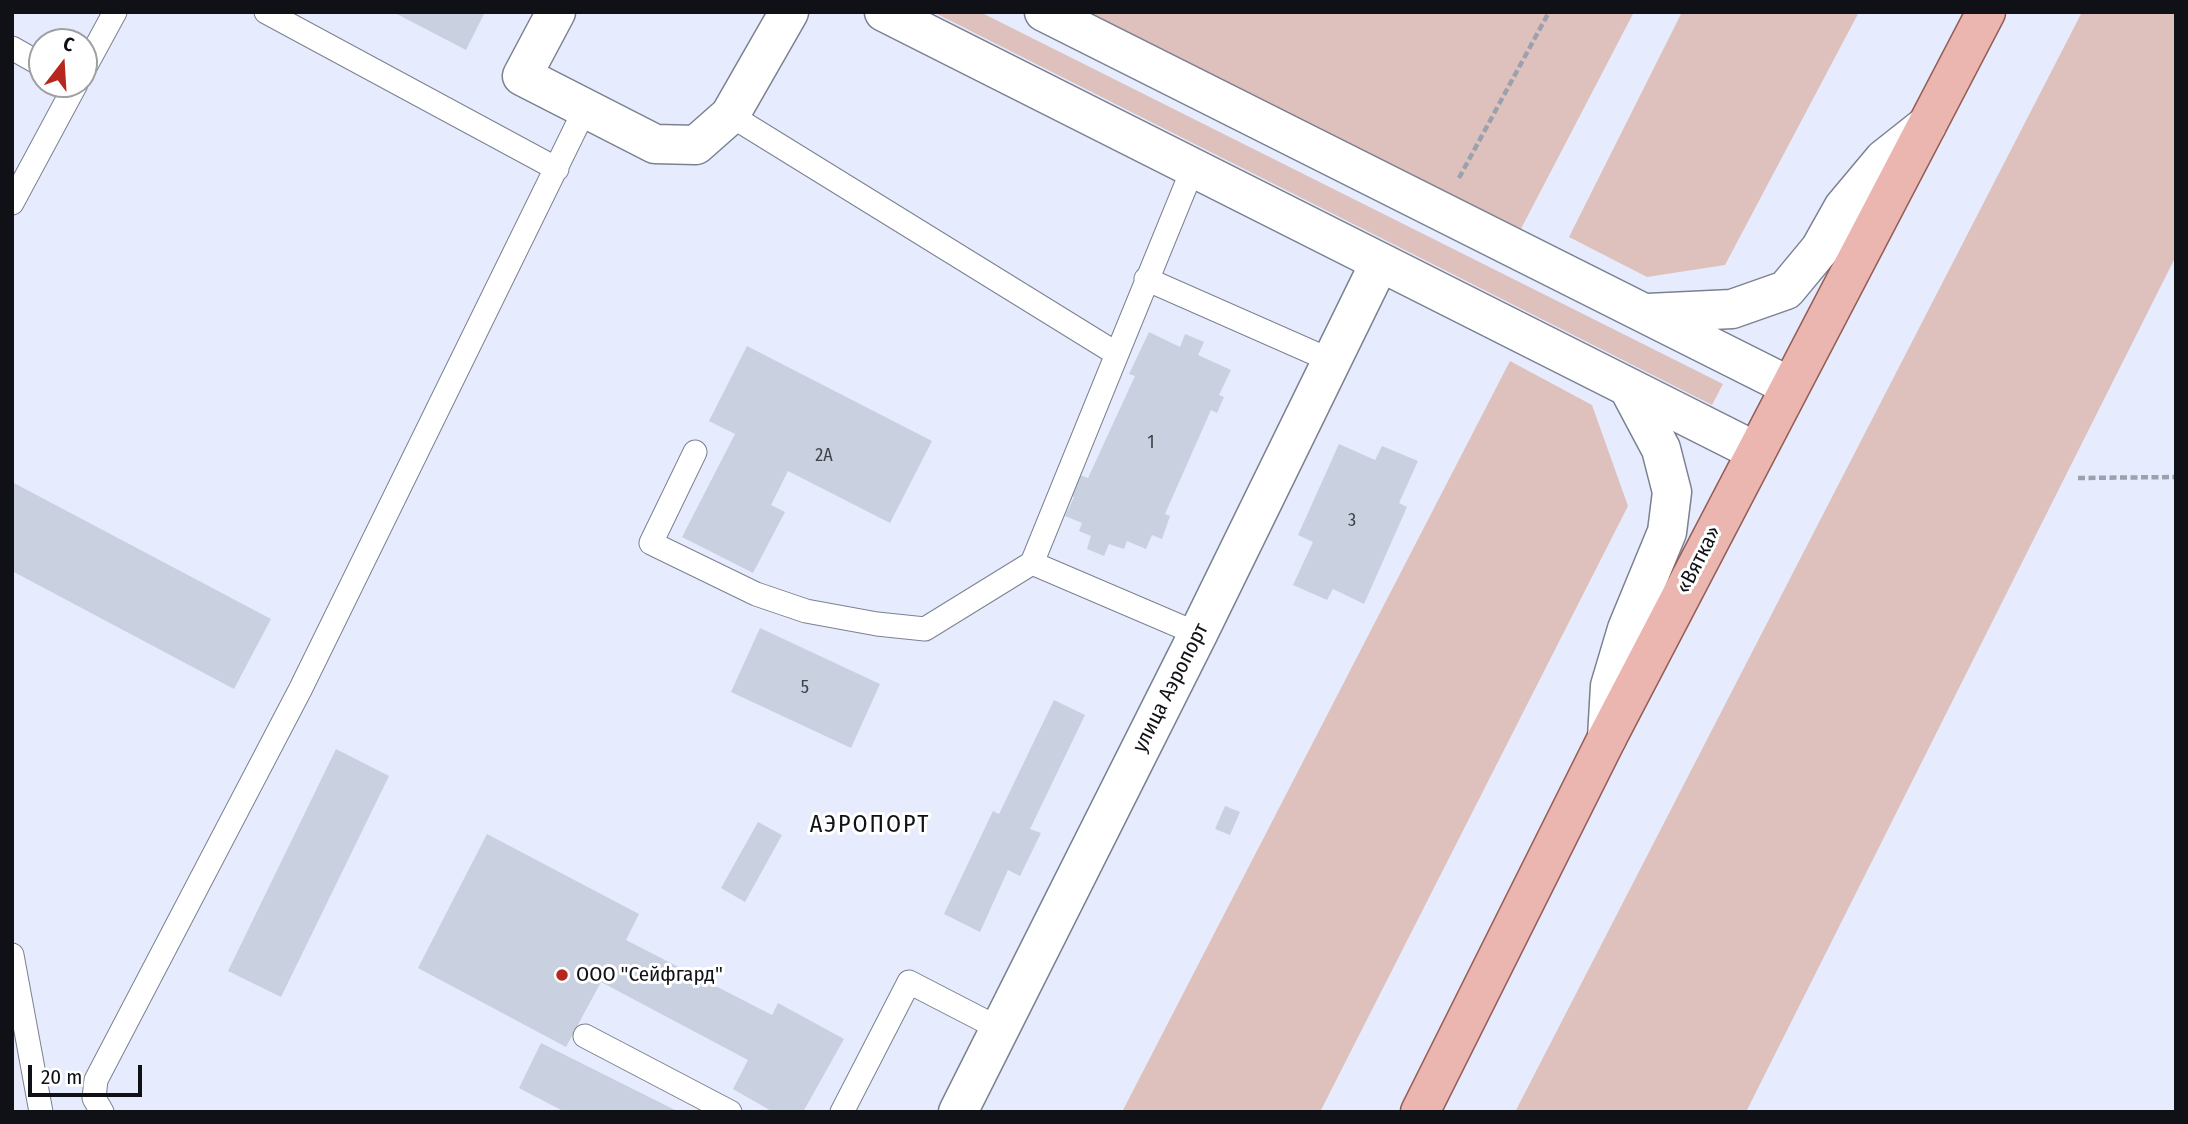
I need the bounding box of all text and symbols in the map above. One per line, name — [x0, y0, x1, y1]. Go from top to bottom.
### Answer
north arrow — [28, 28, 98, 98]
text: С — [61, 32, 77, 57]
house number: 1 — [1147, 432, 1155, 454]
house number: 2А — [815, 445, 833, 467]
house number: 3 — [1348, 510, 1356, 532]
street label: «Вятка» — [1671, 522, 1727, 598]
street label: улица Аэропорт — [1128, 619, 1214, 757]
house number: 5 — [801, 677, 809, 699]
district label: АЭРОПОРТ — [811, 811, 929, 839]
place label: ООО "Сейфгард" — [576, 962, 723, 988]
marker: ООО "Сейфгард" — [554, 967, 570, 983]
scale bar — [32, 1050, 145, 1094]
text: 20 m — [41, 1064, 82, 1090]

